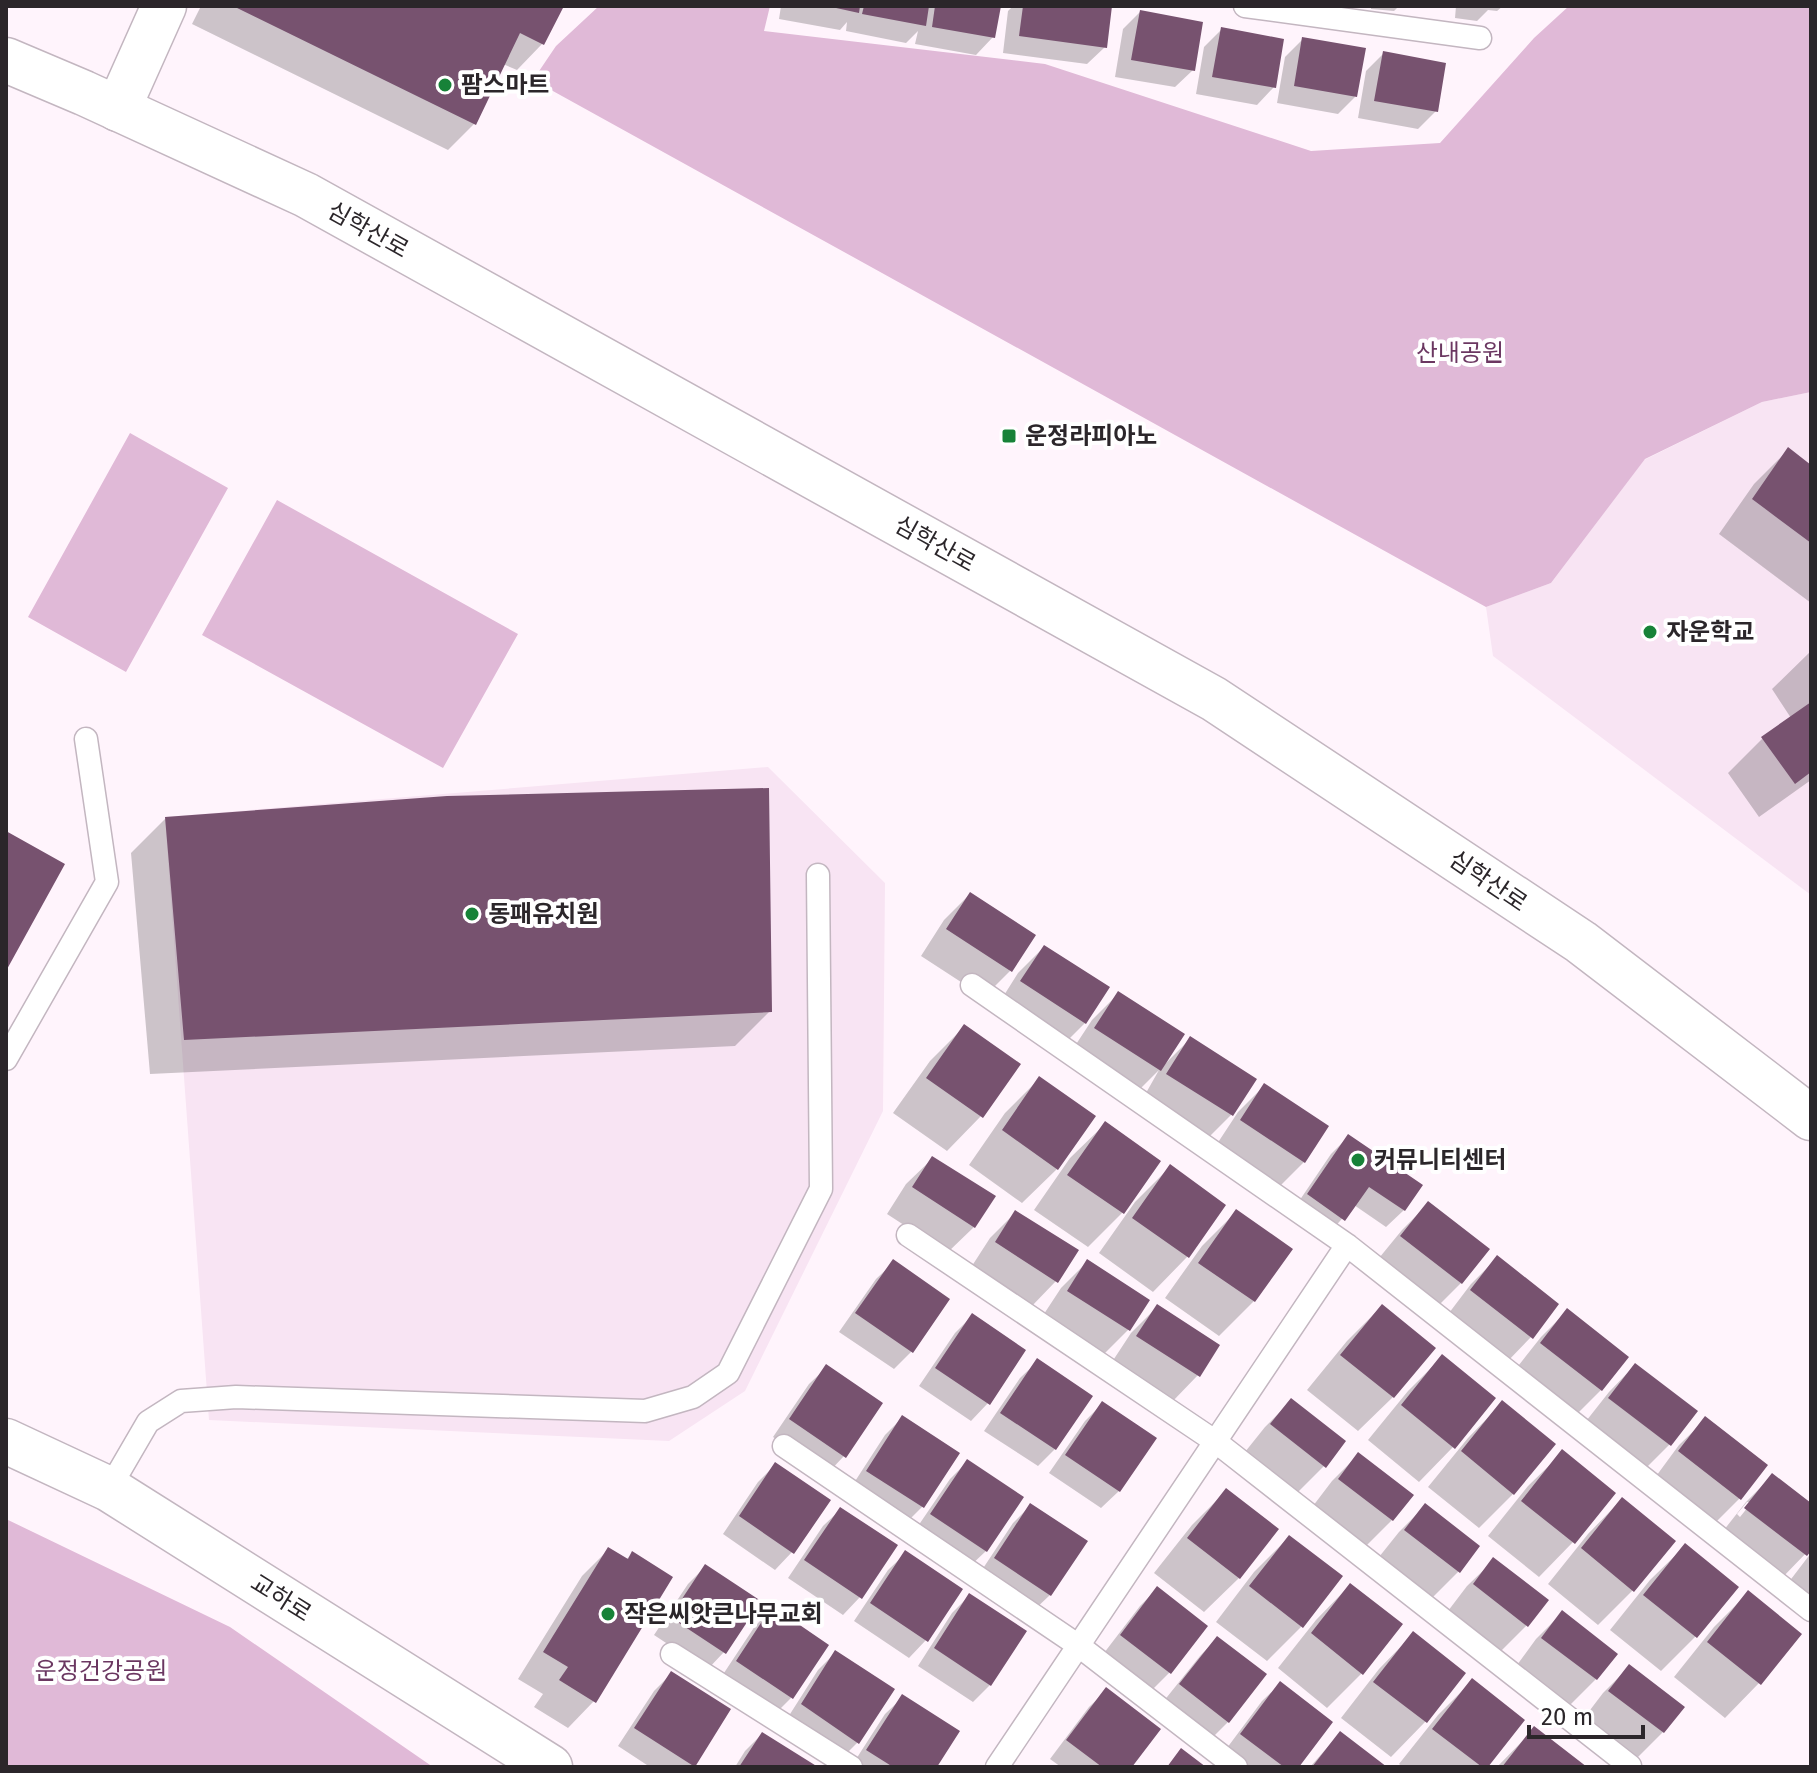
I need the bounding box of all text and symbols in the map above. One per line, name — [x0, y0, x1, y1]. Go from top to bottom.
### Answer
place label: 팜스마트 — [461, 71, 549, 99]
marker: 팜스마트 — [436, 76, 454, 94]
street label: 심학산로 — [323, 196, 413, 264]
park label: 산내공원 — [1416, 339, 1504, 367]
place label: 운정라피아노 — [1025, 422, 1157, 450]
marker: 운정라피아노 — [1000, 427, 1018, 445]
street label: 심학산로 — [890, 510, 980, 578]
place label: 자운학교 — [1666, 618, 1754, 646]
marker: 자운학교 — [1641, 623, 1659, 641]
street label: 심학산로 — [1444, 845, 1532, 917]
place label: 동패유치원 — [488, 900, 598, 928]
marker: 동패유치원 — [463, 905, 481, 923]
place label: 커뮤니티센터 — [1374, 1146, 1506, 1174]
marker: 커뮤니티센터 — [1349, 1151, 1367, 1169]
street label: 교하로 — [245, 1569, 317, 1627]
place label: 작은씨앗큰나무교회 — [624, 1600, 823, 1628]
marker: 작은씨앗큰나무교회 — [599, 1605, 617, 1623]
park label: 운정건강공원 — [35, 1657, 167, 1685]
scale bar — [1529, 1689, 1643, 1739]
text: 20 m — [1541, 1703, 1593, 1731]

